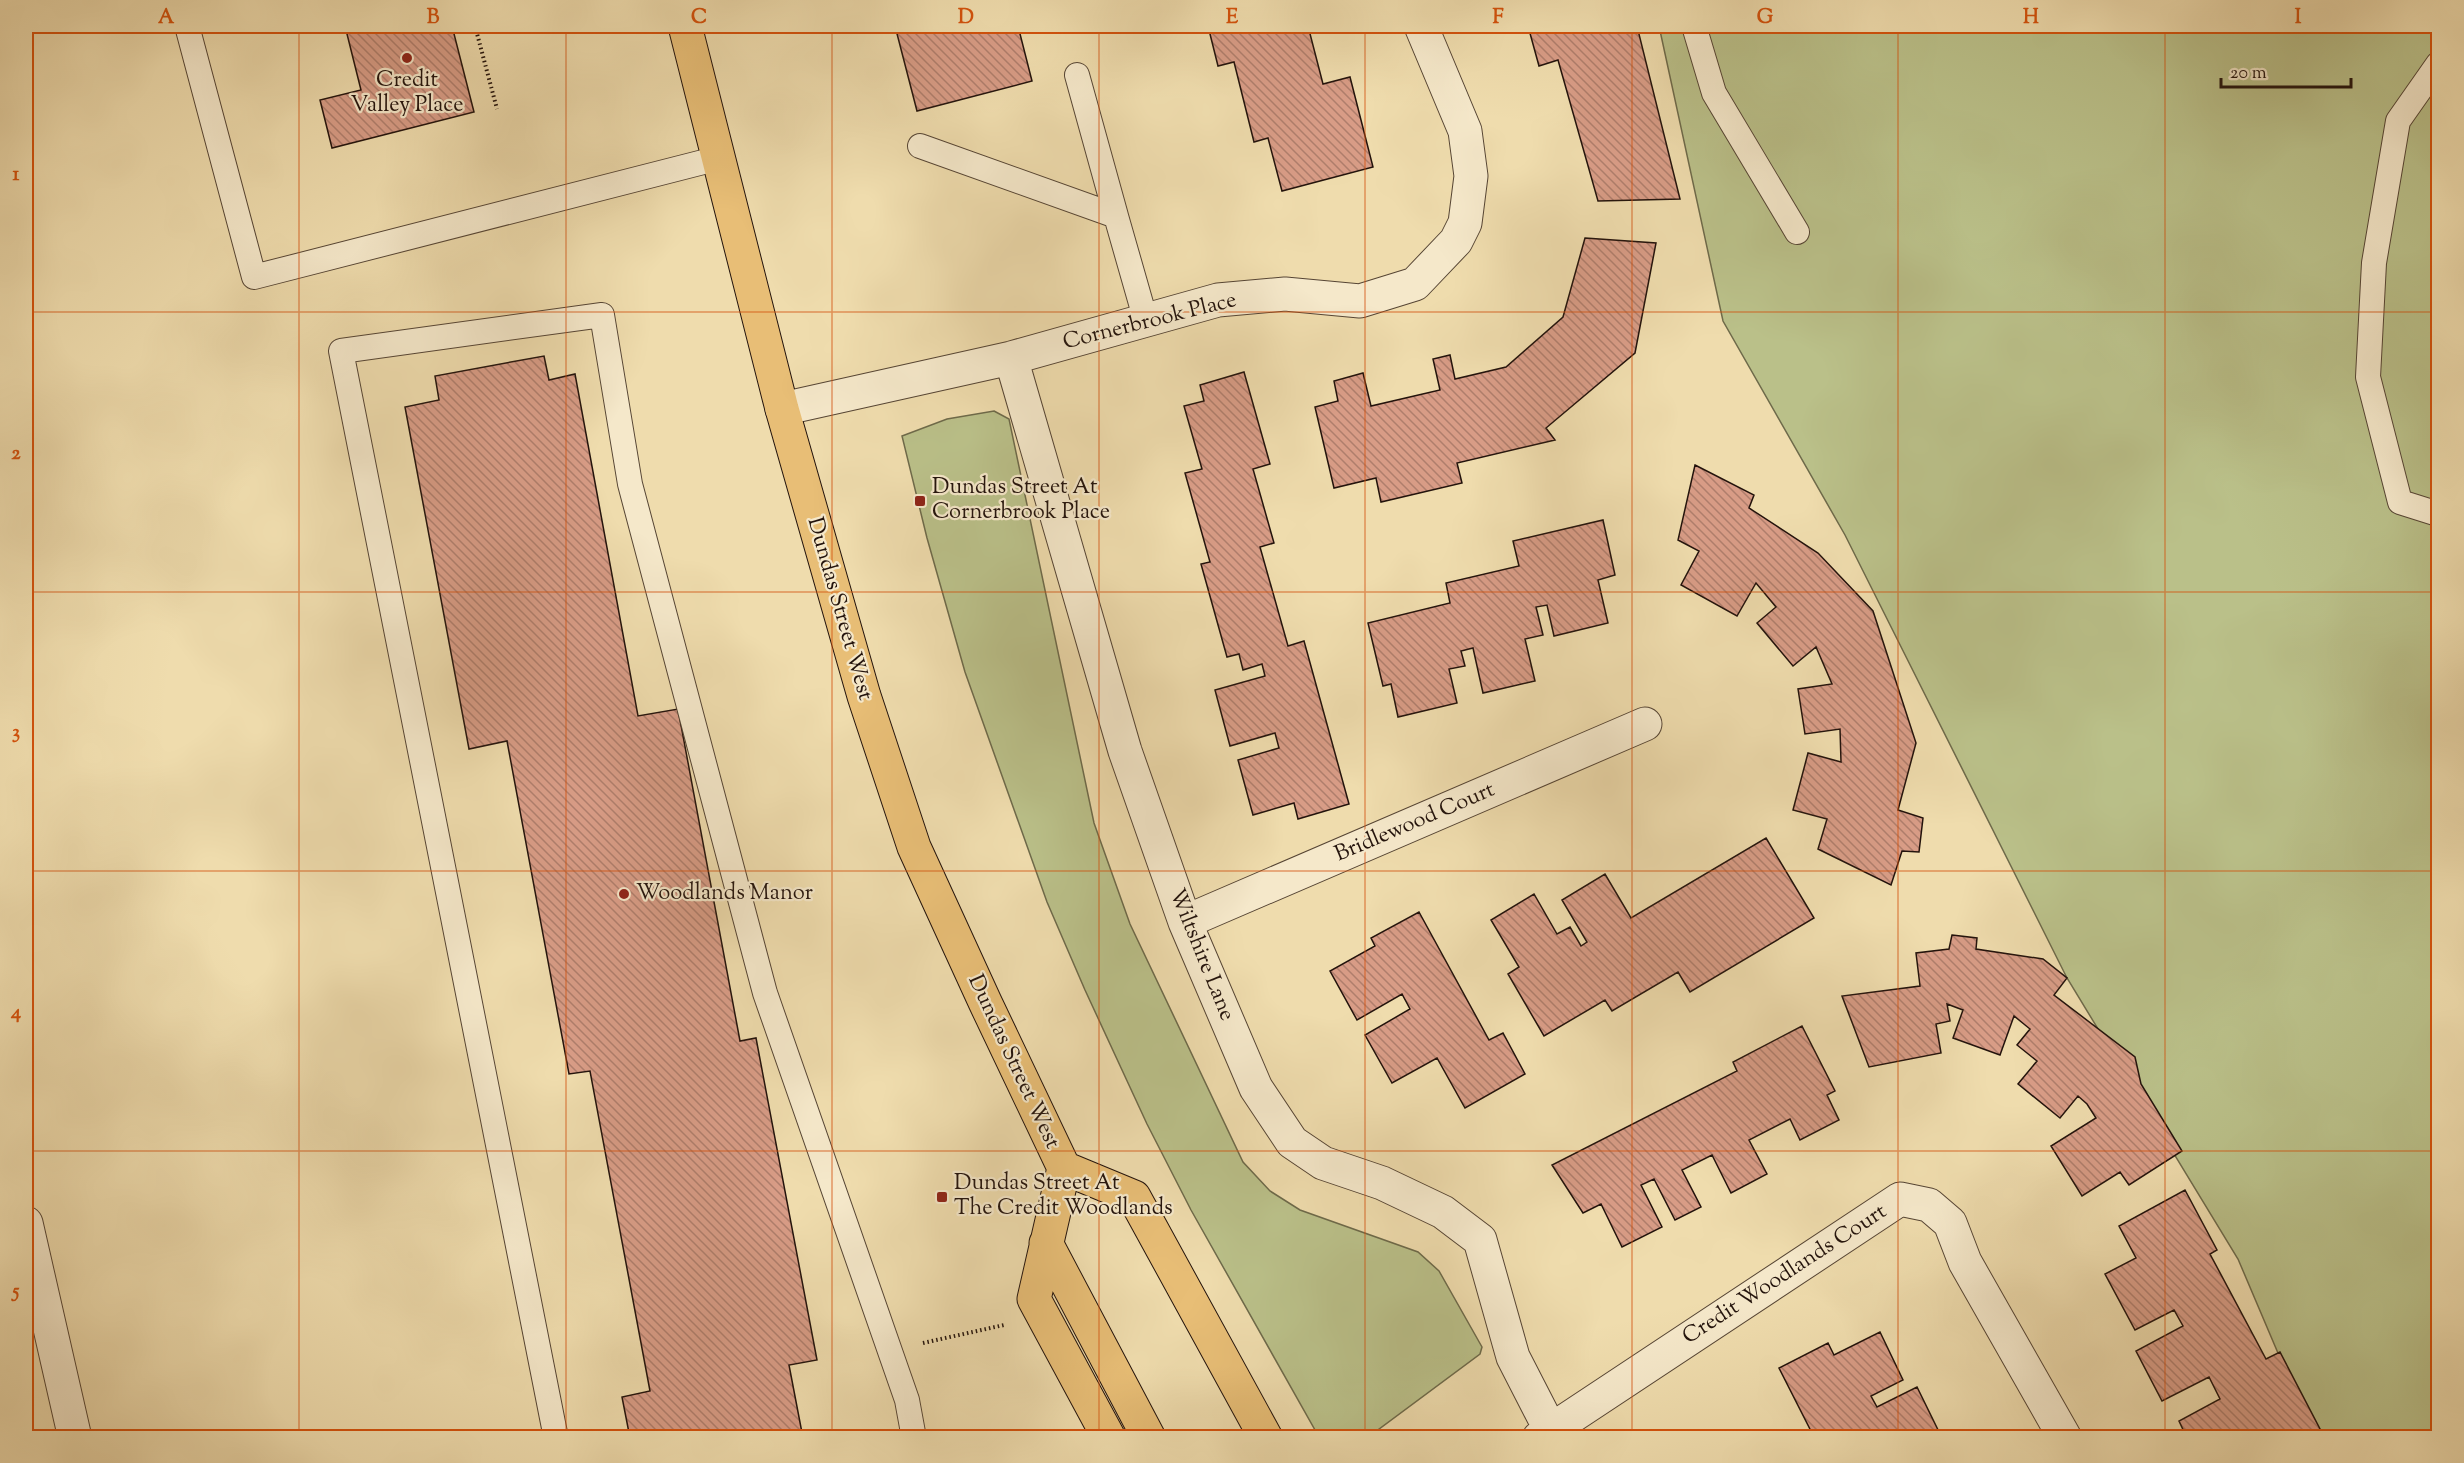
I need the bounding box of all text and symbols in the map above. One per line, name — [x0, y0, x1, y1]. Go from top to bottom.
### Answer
text: A — [158, 4, 175, 33]
text: B — [427, 4, 440, 33]
text: C — [691, 4, 707, 33]
text: D — [958, 4, 974, 33]
text: E — [1226, 4, 1239, 33]
text: F — [1492, 4, 1504, 33]
text: G — [1757, 4, 1774, 33]
text: H — [2023, 4, 2039, 33]
text: I — [2295, 4, 2302, 33]
marker: Credit Valley Place — [400, 51, 414, 65]
scale bar — [2221, 51, 2352, 89]
text: 20 m — [2230, 61, 2267, 87]
place label: Credit Valley Place — [351, 65, 463, 122]
text: 1 — [13, 161, 20, 190]
street label: Cornerbrook Place — [1060, 285, 1240, 359]
text: 2 — [11, 440, 21, 469]
place label: Dundas Street At Cornerbrook Place — [932, 472, 1110, 529]
marker: Dundas Street At Cornerbrook Place — [913, 494, 927, 508]
street label: Dundas Street West — [798, 514, 881, 705]
text: 3 — [12, 719, 20, 748]
street label: Bridlewood Court — [1330, 775, 1500, 871]
place label: Woodlands Manor — [636, 878, 813, 910]
street label: Wiltshire Lane — [1160, 884, 1242, 1026]
marker: Woodlands Manor — [617, 887, 631, 901]
street label: Dundas Street West — [959, 970, 1068, 1155]
text: 4 — [10, 999, 21, 1028]
place label: Dundas Street At The Credit Woodlands — [954, 1168, 1173, 1225]
marker: Dundas Street At The Credit Woodlands — [935, 1190, 949, 1204]
street label: Credit Woodlands Court — [1677, 1197, 1894, 1353]
text: 5 — [11, 1278, 20, 1307]

